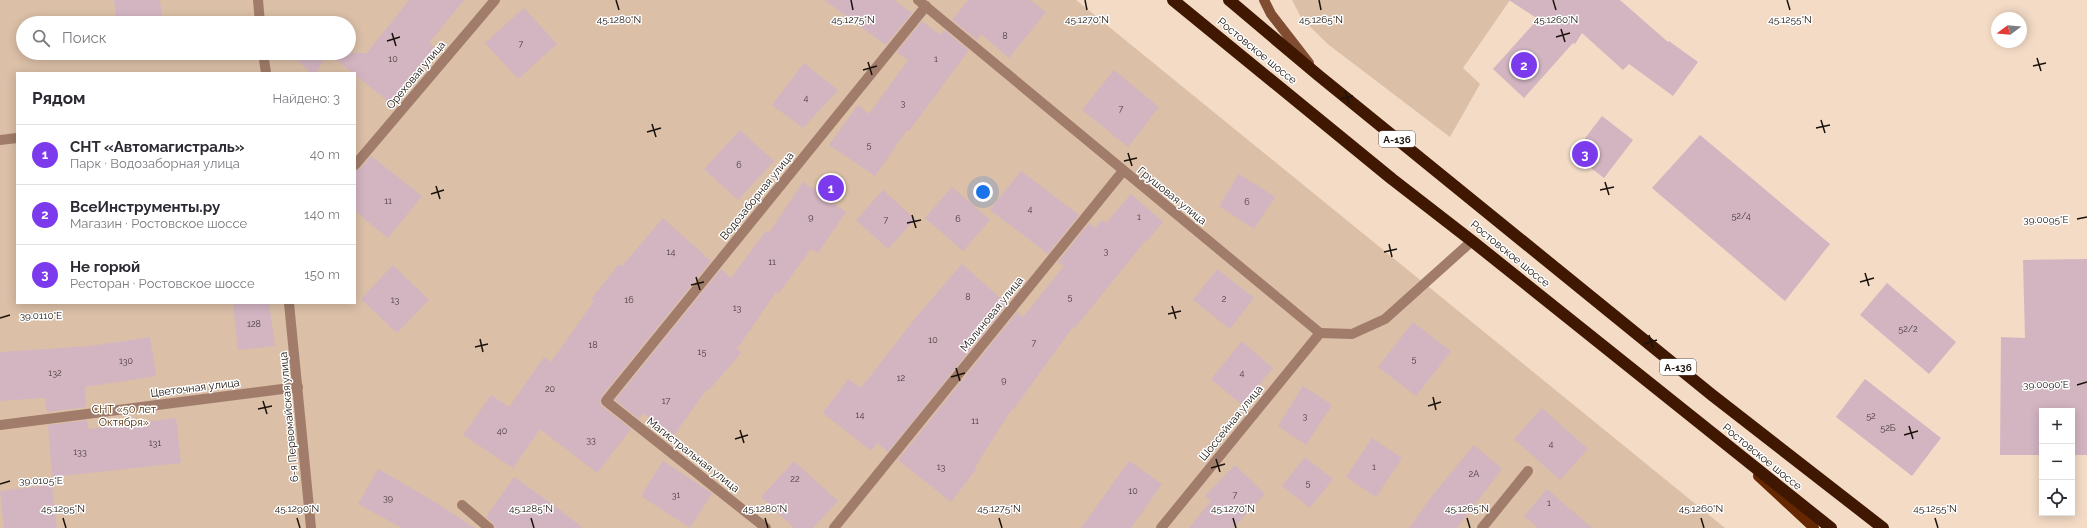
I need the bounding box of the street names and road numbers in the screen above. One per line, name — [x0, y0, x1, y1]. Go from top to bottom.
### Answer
street label: Ростовское шоссе — [1215, 15, 1300, 87]
street label: Ореховая улица — [384, 38, 448, 112]
road number: А-136 — [1379, 131, 1415, 147]
street label: Водозаборная улица — [717, 149, 797, 243]
street label: Грушовая улица — [1135, 164, 1209, 228]
street label: Ростовское шоссе — [1468, 218, 1553, 290]
street label: Малиновая улица — [958, 274, 1026, 354]
street label: 6-я Первомайская улица — [277, 351, 301, 483]
road number: А-136 — [1660, 359, 1696, 375]
street label: Цветочная улица — [150, 376, 240, 400]
street label: Шоссейная улица — [1196, 383, 1266, 463]
street label: Магистральная улица — [644, 415, 742, 495]
street label: Ростовское шоссе — [1720, 421, 1805, 493]

